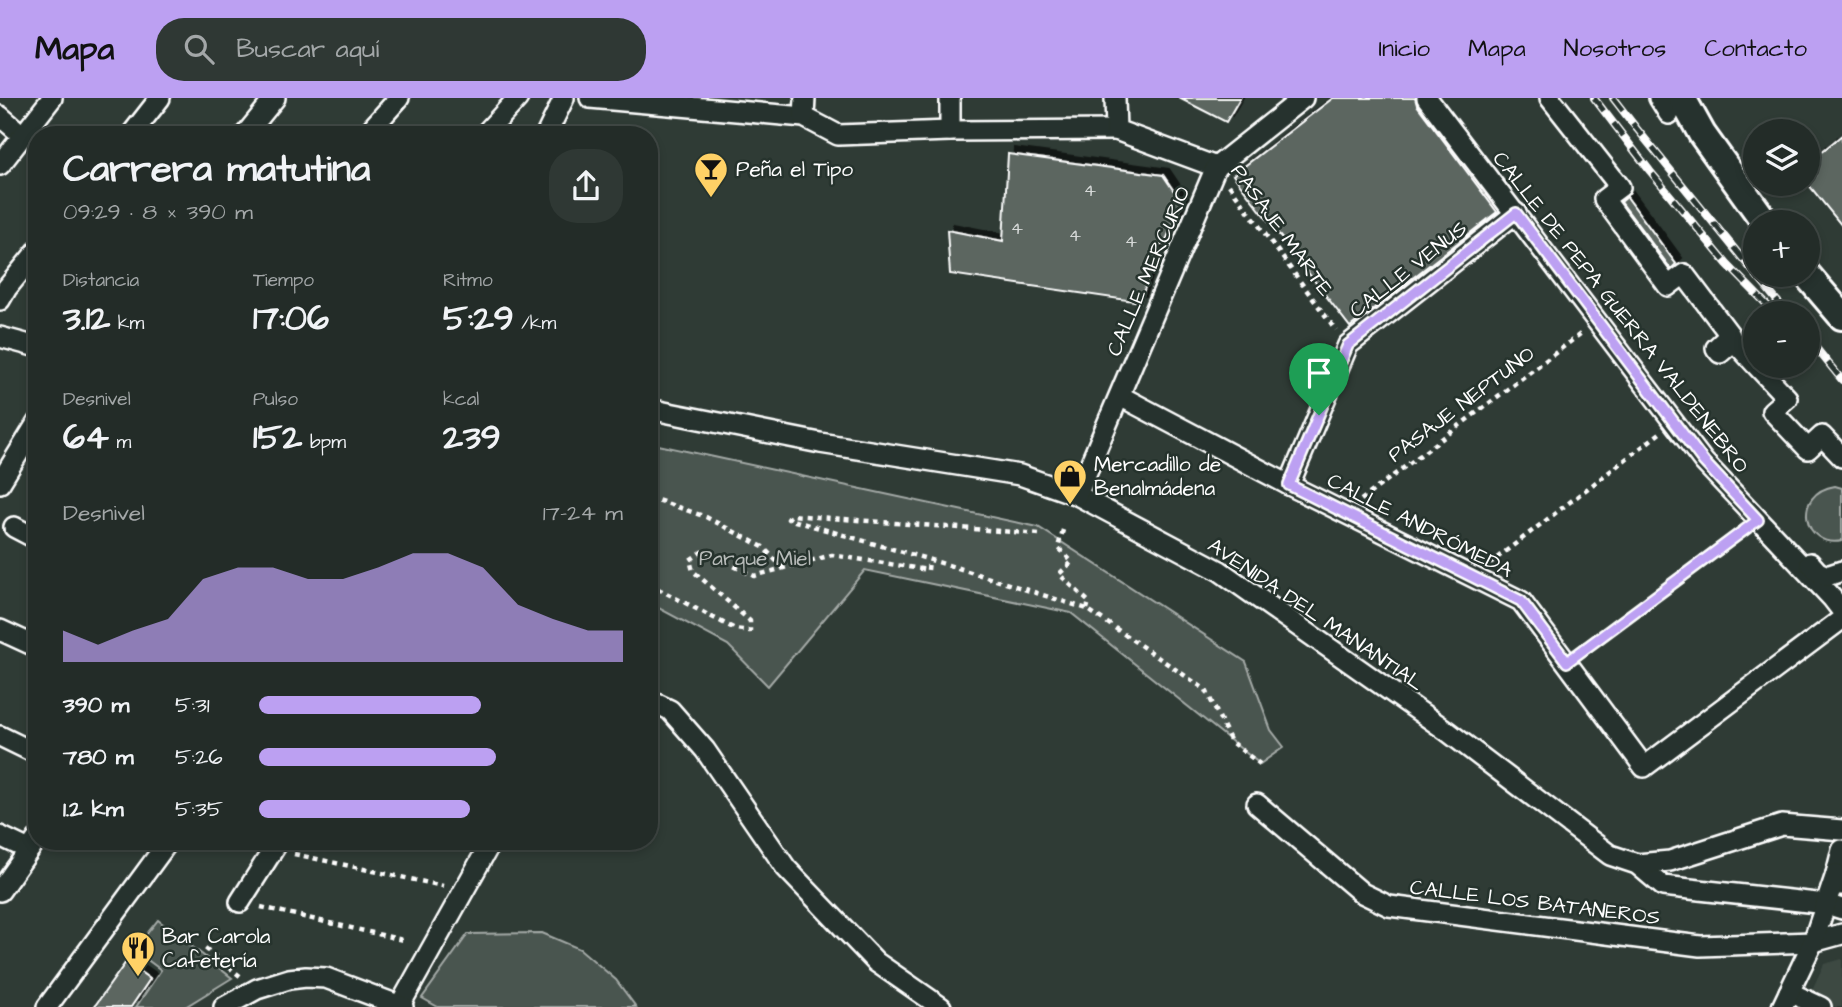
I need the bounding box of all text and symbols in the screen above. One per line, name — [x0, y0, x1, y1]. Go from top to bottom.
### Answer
search box — [156, 18, 646, 81]
text: Mapa — [35, 26, 114, 72]
icon: search — [180, 30, 218, 68]
text: Buscar aquí — [236, 31, 379, 67]
text: Inicio — [1378, 32, 1430, 66]
text: Mapa — [1468, 32, 1526, 66]
text: Nosotros — [1564, 32, 1666, 66]
text: Contacto — [1704, 32, 1807, 66]
map controls — [1743, 119, 1820, 378]
button: layers — [1743, 119, 1820, 196]
text: Carrera matutina — [63, 144, 370, 196]
street label: CALLE DE PEPA GUERRA VALDENEBRO — [1486, 145, 1756, 479]
button: share — [549, 149, 623, 223]
bar icon: Peña el Tipo — [692, 150, 730, 199]
place label: Peña el Tipo — [736, 155, 853, 185]
street label: PASAJE MARTE — [1224, 158, 1340, 303]
house number: 4 — [1084, 178, 1096, 203]
street label: CALLE MERCURIO — [1100, 182, 1197, 361]
text: 09:29 · 8 × 390 m — [63, 196, 253, 228]
button: + — [1743, 210, 1820, 287]
street label: CALLE VENUS — [1343, 214, 1473, 325]
house number: 4 — [1011, 216, 1023, 241]
house number: 4 — [1069, 223, 1081, 248]
house number: 4 — [1125, 229, 1137, 254]
text: Distancia — [63, 267, 139, 294]
text: Tiempo — [253, 267, 314, 294]
text: Ritmo — [443, 267, 493, 294]
text: 3.12 — [63, 294, 110, 343]
text: 17:06 — [253, 294, 329, 343]
text: 5:29 — [443, 294, 514, 343]
button: − — [1743, 301, 1820, 378]
text: km — [110, 310, 144, 337]
text: /km — [514, 310, 556, 337]
street label: PASAJE NEPTUNO — [1382, 340, 1541, 469]
pin — [1289, 343, 1349, 415]
icon: arrive — [1300, 354, 1338, 392]
text: Desnivel — [63, 386, 131, 413]
text: Pulso — [253, 386, 298, 413]
text: kcal — [443, 386, 479, 413]
text: 64 — [63, 413, 109, 462]
text: 152 — [253, 413, 302, 462]
text: 239 — [443, 413, 501, 462]
text: m — [109, 429, 131, 456]
text: bpm — [302, 429, 346, 456]
place label: Mercadillo de Benalmádena — [1094, 450, 1221, 503]
shop icon: Mercadillo de Benalmádena — [1051, 457, 1089, 506]
street label: CALLE ANDRÓMEDA — [1322, 466, 1518, 585]
text: Desnivel — [63, 497, 145, 529]
text: 17–24 m — [543, 497, 623, 529]
street label: AVENIDA DEL MANANTIAL — [1202, 531, 1430, 698]
park label: Parque Miel — [699, 544, 811, 573]
text: 390 m — [63, 689, 129, 721]
text: 5:31 — [175, 689, 210, 721]
text: 780 m — [63, 741, 134, 773]
text: 5:26 — [175, 741, 223, 773]
text: 1.2 km — [63, 793, 124, 825]
text: 5:35 — [175, 793, 223, 825]
street label: CALLE LOS BATANEROS — [1408, 873, 1662, 932]
place label: Bar Carola Cafetería — [162, 922, 271, 975]
restaurant icon: Bar Carola Cafetería — [119, 929, 157, 978]

